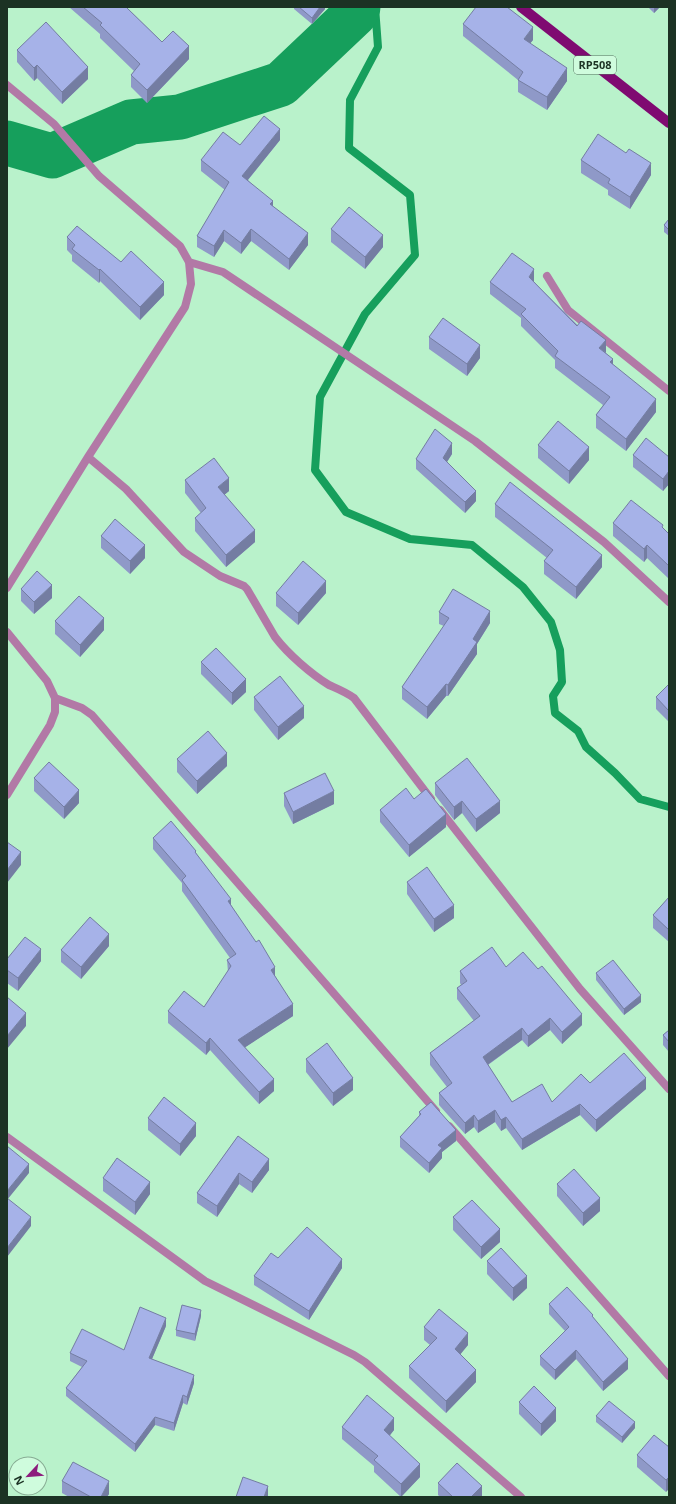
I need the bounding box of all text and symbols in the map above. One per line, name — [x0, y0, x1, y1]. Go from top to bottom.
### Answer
road number: RP508 — [574, 56, 616, 74]
north arrow — [8, 1456, 48, 1496]
text: N — [10, 1473, 27, 1488]

